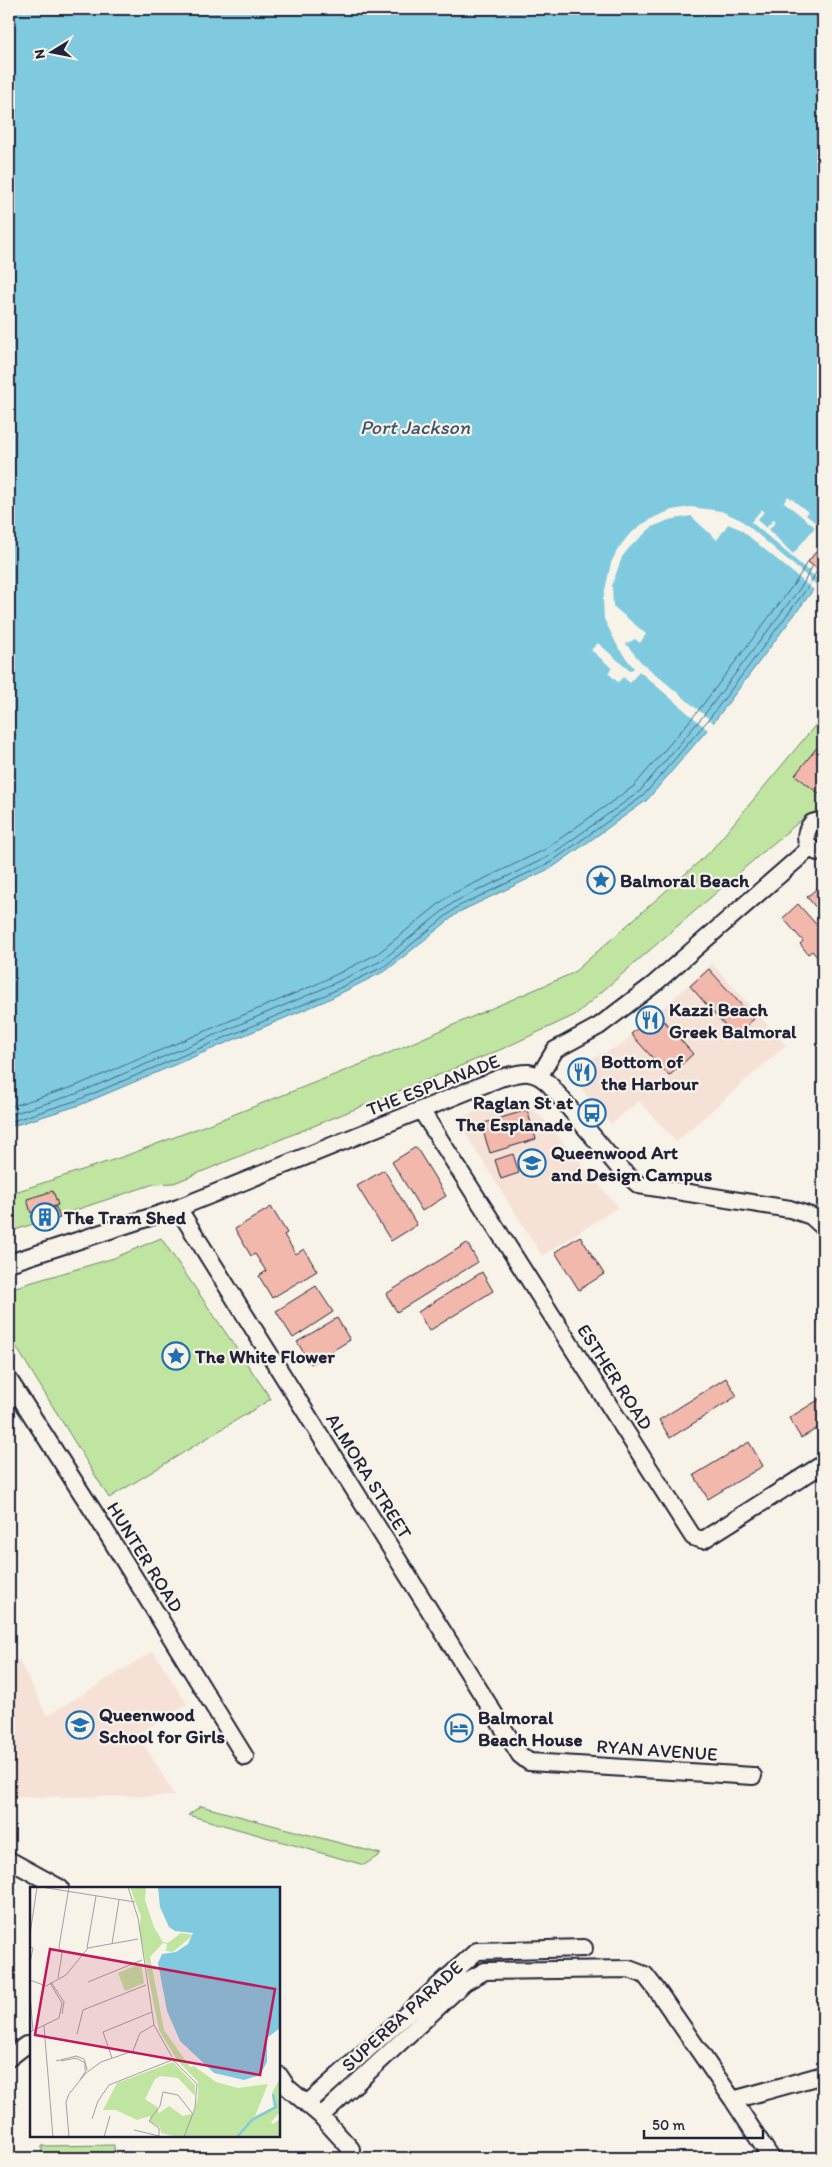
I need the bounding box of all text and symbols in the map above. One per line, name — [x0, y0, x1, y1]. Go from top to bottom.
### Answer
north arrow — [28, 28, 78, 78]
text: N — [30, 48, 49, 60]
water label: Port Jackson — [360, 415, 471, 439]
place icon: Balmoral Beach — [586, 865, 616, 895]
place label: Balmoral Beach — [620, 869, 750, 892]
place label: Kazzi Beach Greek Balmoral — [669, 998, 797, 1043]
restaurant icon: Kazzi Beach Greek Balmoral — [635, 1005, 665, 1035]
street label: THE ESPLANADE — [363, 1049, 503, 1121]
place label: Bottom of the Harbour — [601, 1050, 699, 1095]
restaurant icon: Bottom of the Harbour — [567, 1057, 597, 1087]
place label: Raglan St at The Esplanade — [455, 1091, 574, 1136]
bus stop icon: Raglan St at The Esplanade — [577, 1098, 607, 1128]
place label: Queenwood Art and Design Campus — [551, 1141, 713, 1186]
school or university icon: Queenwood Art and Design Campus — [517, 1148, 547, 1178]
building icon: The Tram Shed — [30, 1202, 60, 1232]
place label: The Tram Shed — [63, 1206, 187, 1229]
street label: ESTHER ROAD — [572, 1320, 658, 1434]
place icon: The White Flower — [161, 1341, 191, 1371]
place label: The White Flower — [194, 1345, 335, 1368]
street label: ALMORA STREET — [321, 1409, 417, 1543]
street label: HUNTER ROAD — [102, 1498, 188, 1616]
place label: Queenwood School for Girls — [99, 1703, 226, 1748]
place label: Balmoral Beach House — [478, 1706, 582, 1751]
school or university icon: Queenwood School for Girls — [65, 1710, 95, 1740]
hotel icon: Balmoral Beach House — [444, 1713, 474, 1743]
street label: RYAN AVENUE — [596, 1734, 719, 1766]
inset map — [30, 1887, 280, 2137]
street label: SUPERBA PARADE — [337, 1956, 467, 2076]
scale bar — [644, 2107, 763, 2139]
text: 50 m — [652, 2116, 685, 2134]

